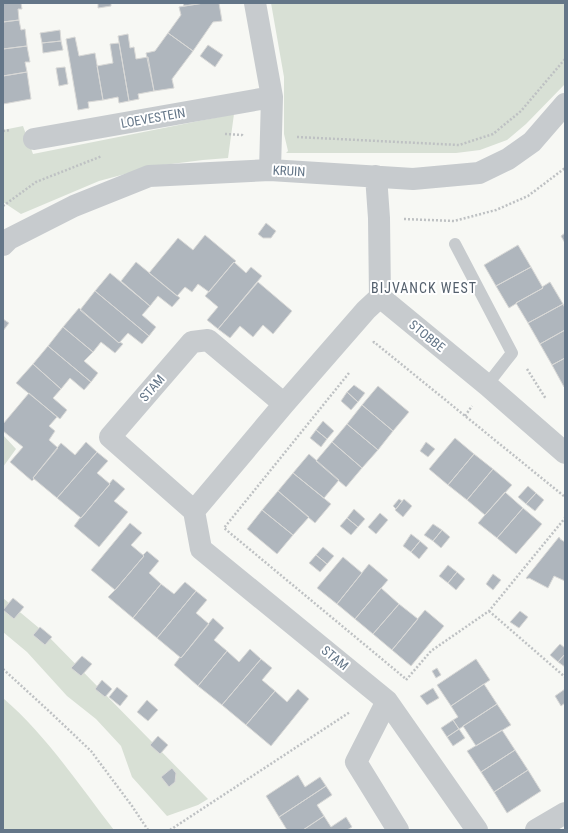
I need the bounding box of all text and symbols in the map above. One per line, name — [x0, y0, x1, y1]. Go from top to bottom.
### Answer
street label: LOEVESTEIN — [120, 105, 186, 131]
street label: KRUIN — [272, 163, 306, 179]
district label: BIJVANCK WEST — [371, 280, 477, 296]
street label: STOBBE — [406, 317, 448, 355]
street label: STAM — [136, 372, 168, 404]
street label: STAM — [318, 643, 352, 673]

